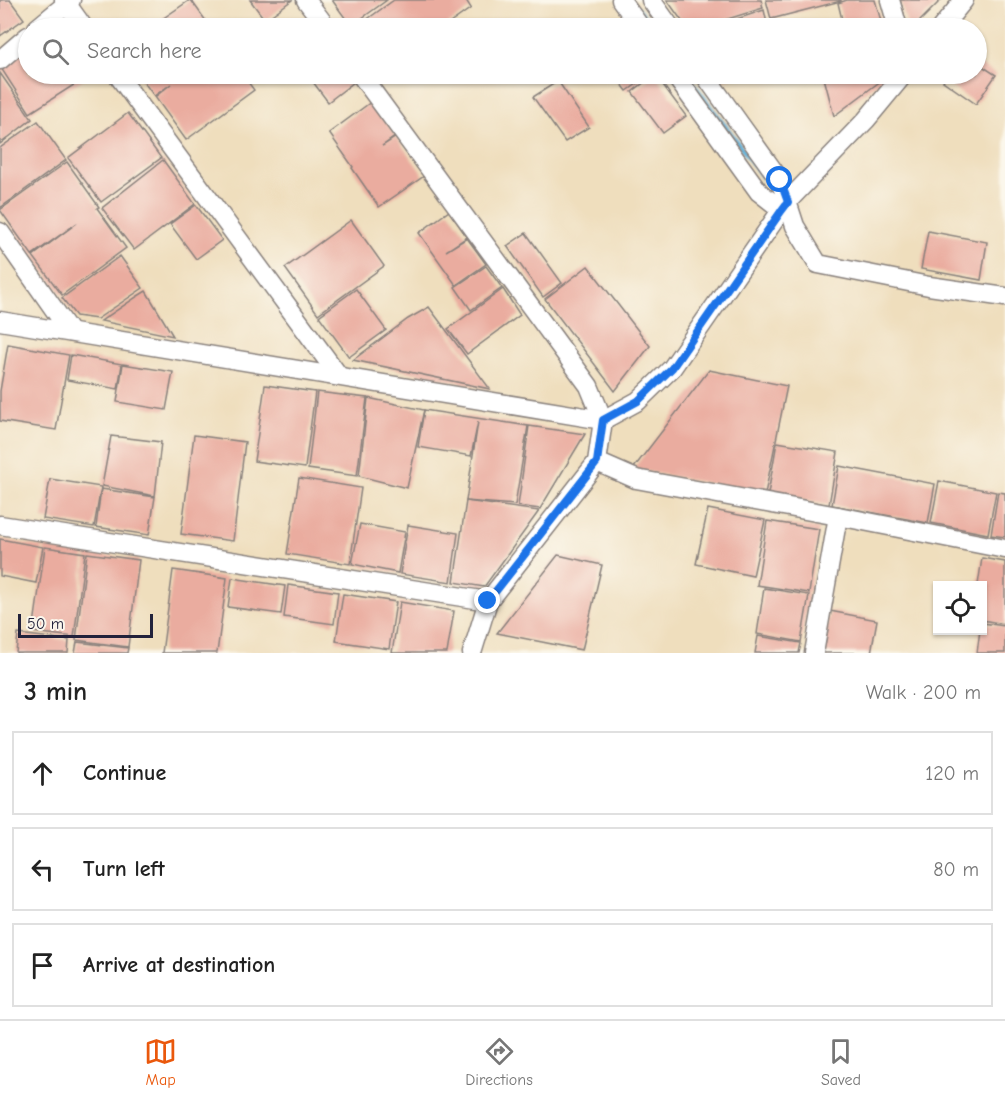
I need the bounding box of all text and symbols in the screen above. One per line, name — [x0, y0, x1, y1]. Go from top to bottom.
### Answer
search box — [18, 18, 987, 84]
icon: search — [39, 35, 72, 68]
text: Search here — [87, 38, 202, 64]
route start — [766, 166, 792, 192]
map controls — [933, 581, 987, 635]
button: locate — [933, 581, 987, 635]
route end — [474, 587, 500, 613]
scale bar — [18, 611, 153, 638]
text: 50 m — [27, 615, 64, 633]
text: 3 min — [24, 677, 87, 707]
text: Walk · 200 m — [866, 681, 981, 704]
icon: ahead — [26, 757, 59, 790]
text: Continue — [83, 760, 166, 786]
text: 120 m — [925, 762, 979, 785]
icon: left — [26, 853, 59, 886]
text: Turn left — [83, 856, 165, 882]
text: 80 m — [933, 858, 979, 881]
icon: arrive — [26, 949, 59, 982]
text: Arrive at destination — [83, 952, 275, 978]
tab: Map — [144, 1035, 177, 1089]
tab: Directions — [465, 1035, 533, 1089]
tab: Saved — [821, 1035, 861, 1089]

